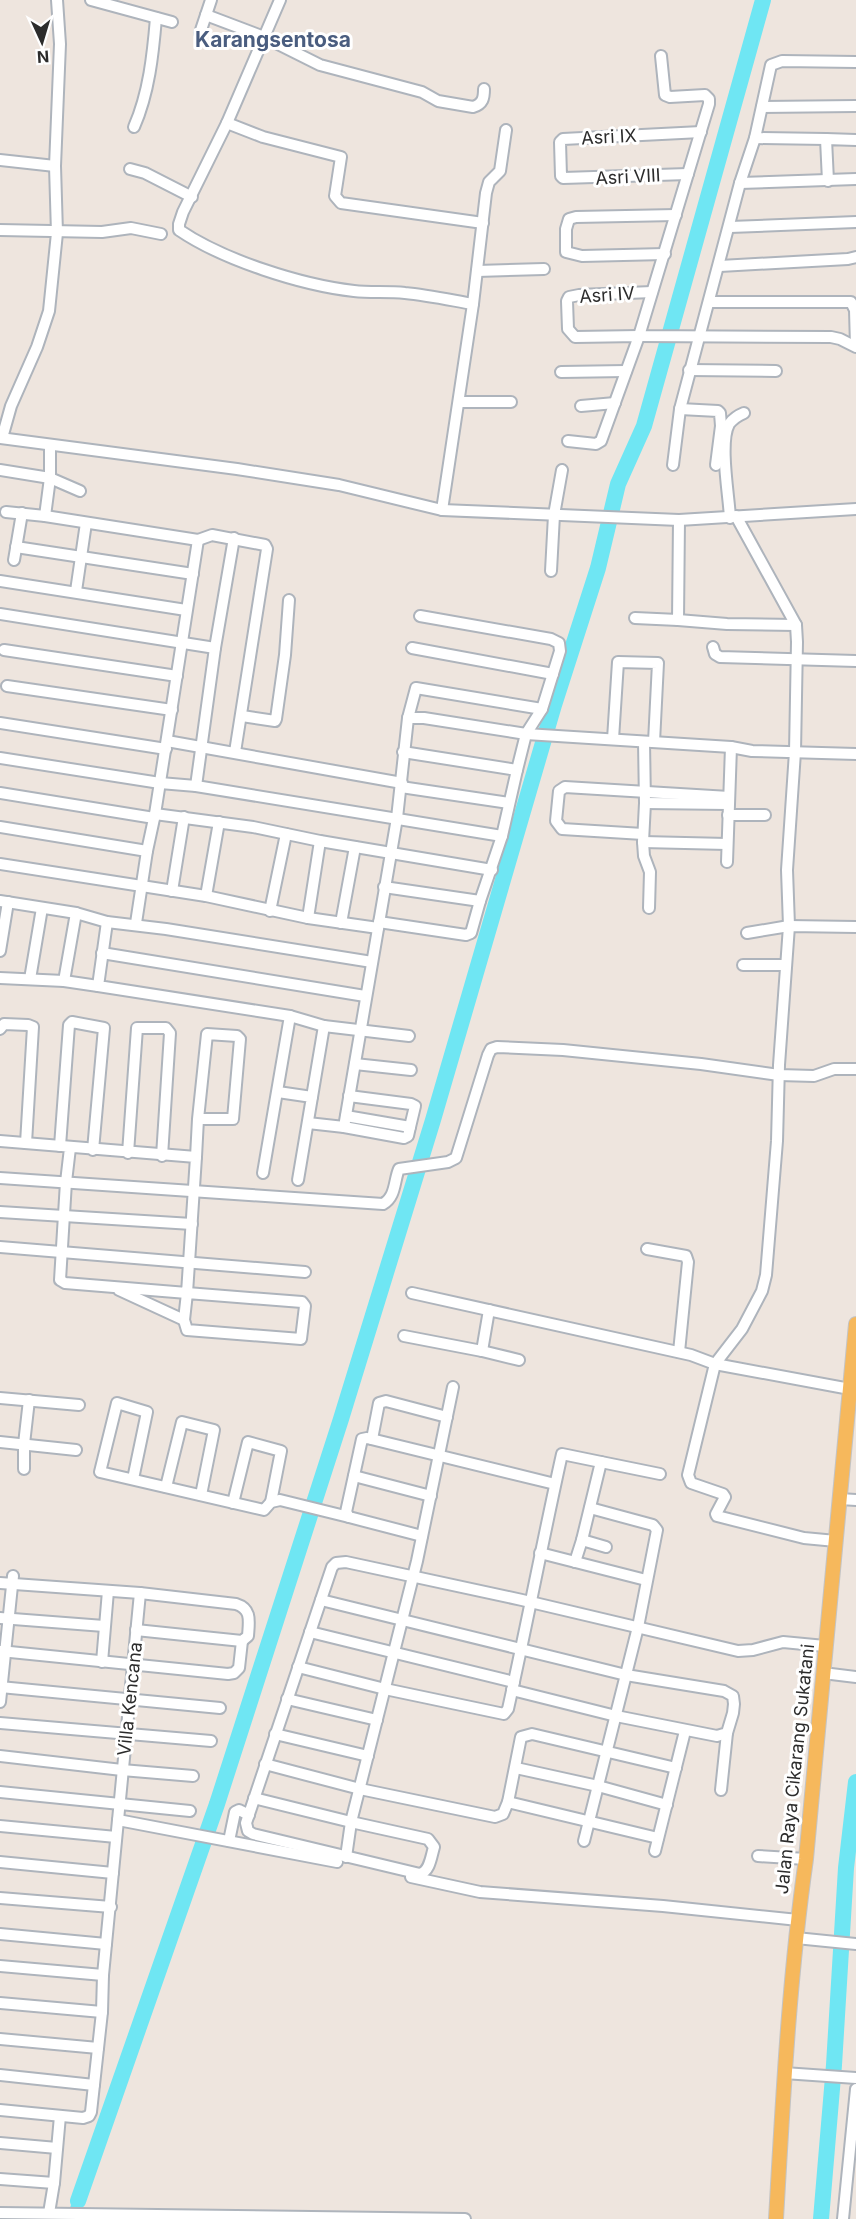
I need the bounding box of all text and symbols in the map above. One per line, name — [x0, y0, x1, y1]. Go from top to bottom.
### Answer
north arrow — [12, 12, 72, 72]
district label: Karangsentosa — [195, 27, 351, 52]
text: N — [36, 47, 50, 67]
street label: Asri IX — [581, 125, 637, 148]
street label: Asri VIII — [595, 164, 661, 189]
street label: Asri IV — [578, 282, 635, 307]
street label: Villa Kencana — [113, 1641, 146, 1757]
street label: Jalan Raya Cikarang Sukatani — [771, 1643, 818, 1895]

